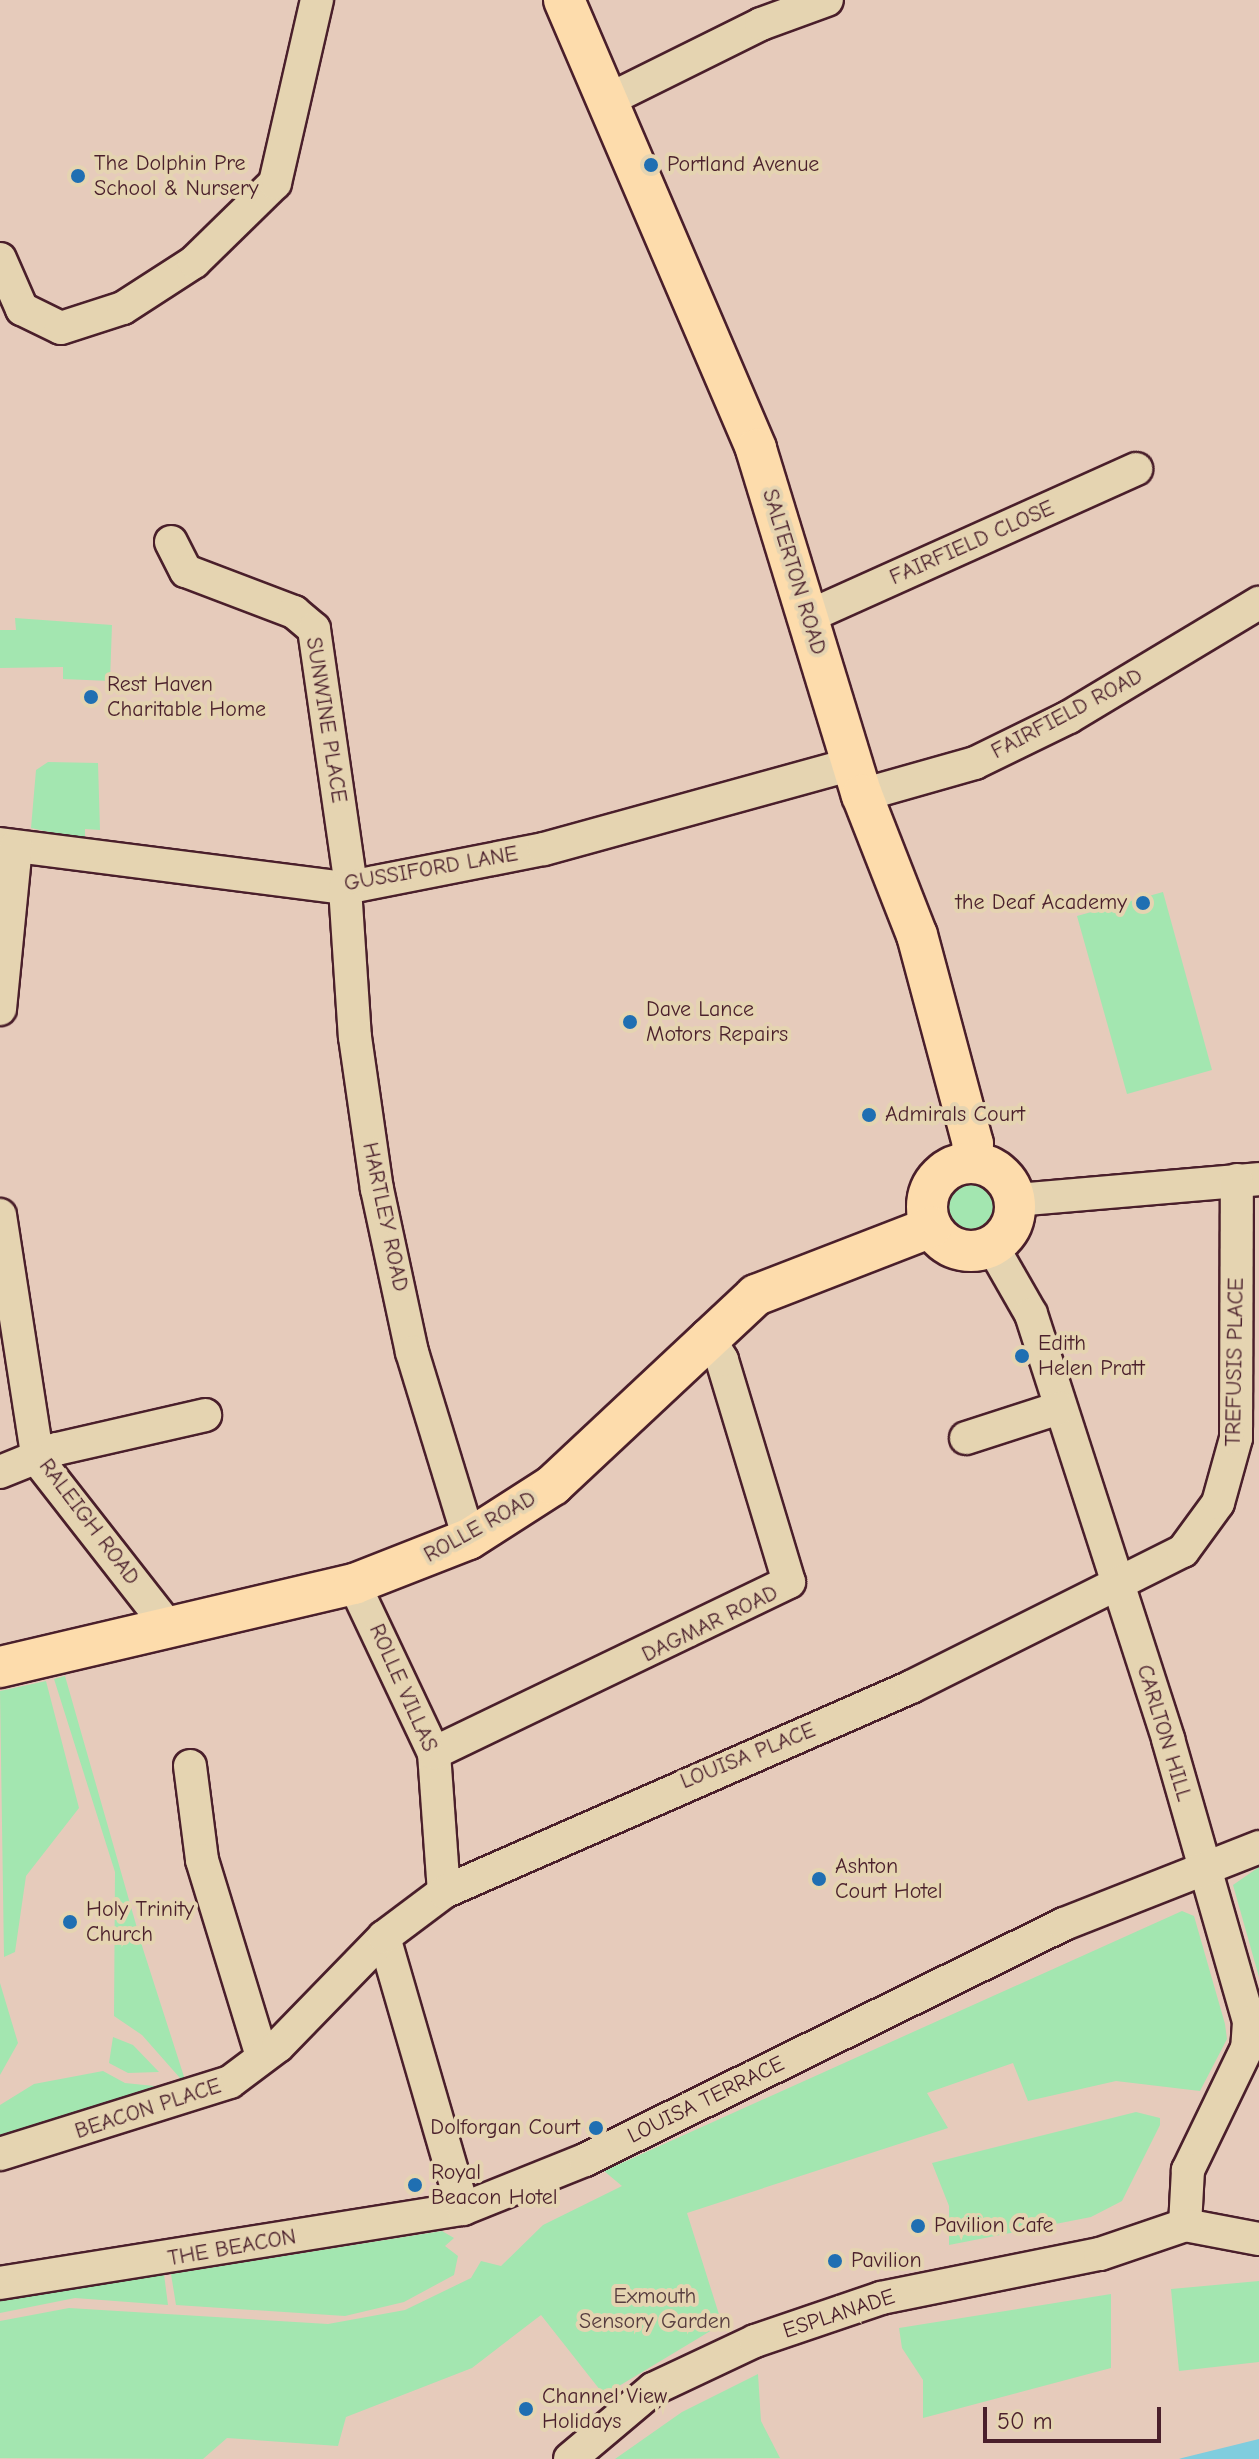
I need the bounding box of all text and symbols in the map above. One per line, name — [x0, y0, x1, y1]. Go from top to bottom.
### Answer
place label: The Dolphin Pre School & Nursery — [94, 150, 259, 202]
place label: Portland Avenue — [667, 152, 819, 178]
marker: Portland Avenue — [642, 156, 660, 174]
marker: The Dolphin Pre School & Nursery — [69, 167, 87, 185]
street label: SALTERTON ROAD — [756, 486, 832, 658]
street label: FAIRFIELD CLOSE — [886, 495, 1058, 591]
street label: SUNWINE PLACE — [300, 635, 352, 805]
street label: FAIRFIELD ROAD — [987, 663, 1147, 765]
place label: Rest Haven Charitable Home — [107, 671, 266, 722]
marker: Rest Haven Charitable Home — [82, 688, 100, 706]
street label: GUSSIFORD LANE — [342, 841, 520, 897]
place label: the Deaf Academy — [955, 890, 1127, 916]
marker: the Deaf Academy — [1134, 894, 1152, 912]
place label: Dave Lance Motors Repairs — [646, 996, 788, 1048]
marker: Dave Lance Motors Repairs — [621, 1013, 639, 1031]
place label: Admirals Court — [885, 1102, 1025, 1128]
marker: Admirals Court — [860, 1106, 878, 1124]
street label: HARTLEY ROAD — [356, 1140, 414, 1294]
street label: TREFUSIS PLACE — [1220, 1277, 1250, 1447]
place label: Edith Helen Pratt — [1038, 1330, 1145, 1382]
marker: Edith Helen Pratt — [1013, 1347, 1031, 1365]
street label: RALEIGH ROAD — [33, 1454, 145, 1590]
street label: ROLLE ROAD — [419, 1485, 541, 1569]
street label: DAGMAR ROAD — [638, 1580, 782, 1668]
street label: ROLLE VILLAS — [363, 1620, 443, 1756]
street label: CARLTON HILL — [1131, 1662, 1197, 1804]
street label: LOUISA PLACE — [677, 1717, 819, 1795]
place label: Ashton Court Hotel — [835, 1853, 943, 1904]
marker: Ashton Court Hotel — [810, 1870, 828, 1888]
place label: Holy Trinity Church — [86, 1896, 194, 1948]
marker: Holy Trinity Church — [61, 1913, 79, 1931]
street label: LOUISA TERRACE — [623, 2051, 789, 2149]
street label: BEACON PLACE — [72, 2073, 224, 2145]
place label: Dolforgan Court — [430, 2115, 580, 2141]
marker: Dolforgan Court — [587, 2119, 605, 2137]
place label: Royal Beacon Hotel — [431, 2159, 558, 2210]
marker: Royal Beacon Hotel — [406, 2176, 424, 2194]
place label: Pavilion Cafe — [934, 2213, 1054, 2239]
marker: Pavilion Cafe — [909, 2217, 927, 2235]
street label: THE BEACON — [166, 2224, 298, 2272]
place label: Pavilion — [851, 2248, 922, 2274]
marker: Pavilion — [826, 2252, 844, 2270]
park label: Exmouth Sensory Garden — [579, 2283, 731, 2334]
street label: ESPLANADE — [780, 2284, 898, 2344]
place label: Channel View Holidays — [542, 2383, 667, 2434]
scale bar — [987, 2391, 1165, 2441]
marker: Channel View Holidays — [517, 2400, 535, 2418]
text: 50 m — [997, 2407, 1053, 2435]

